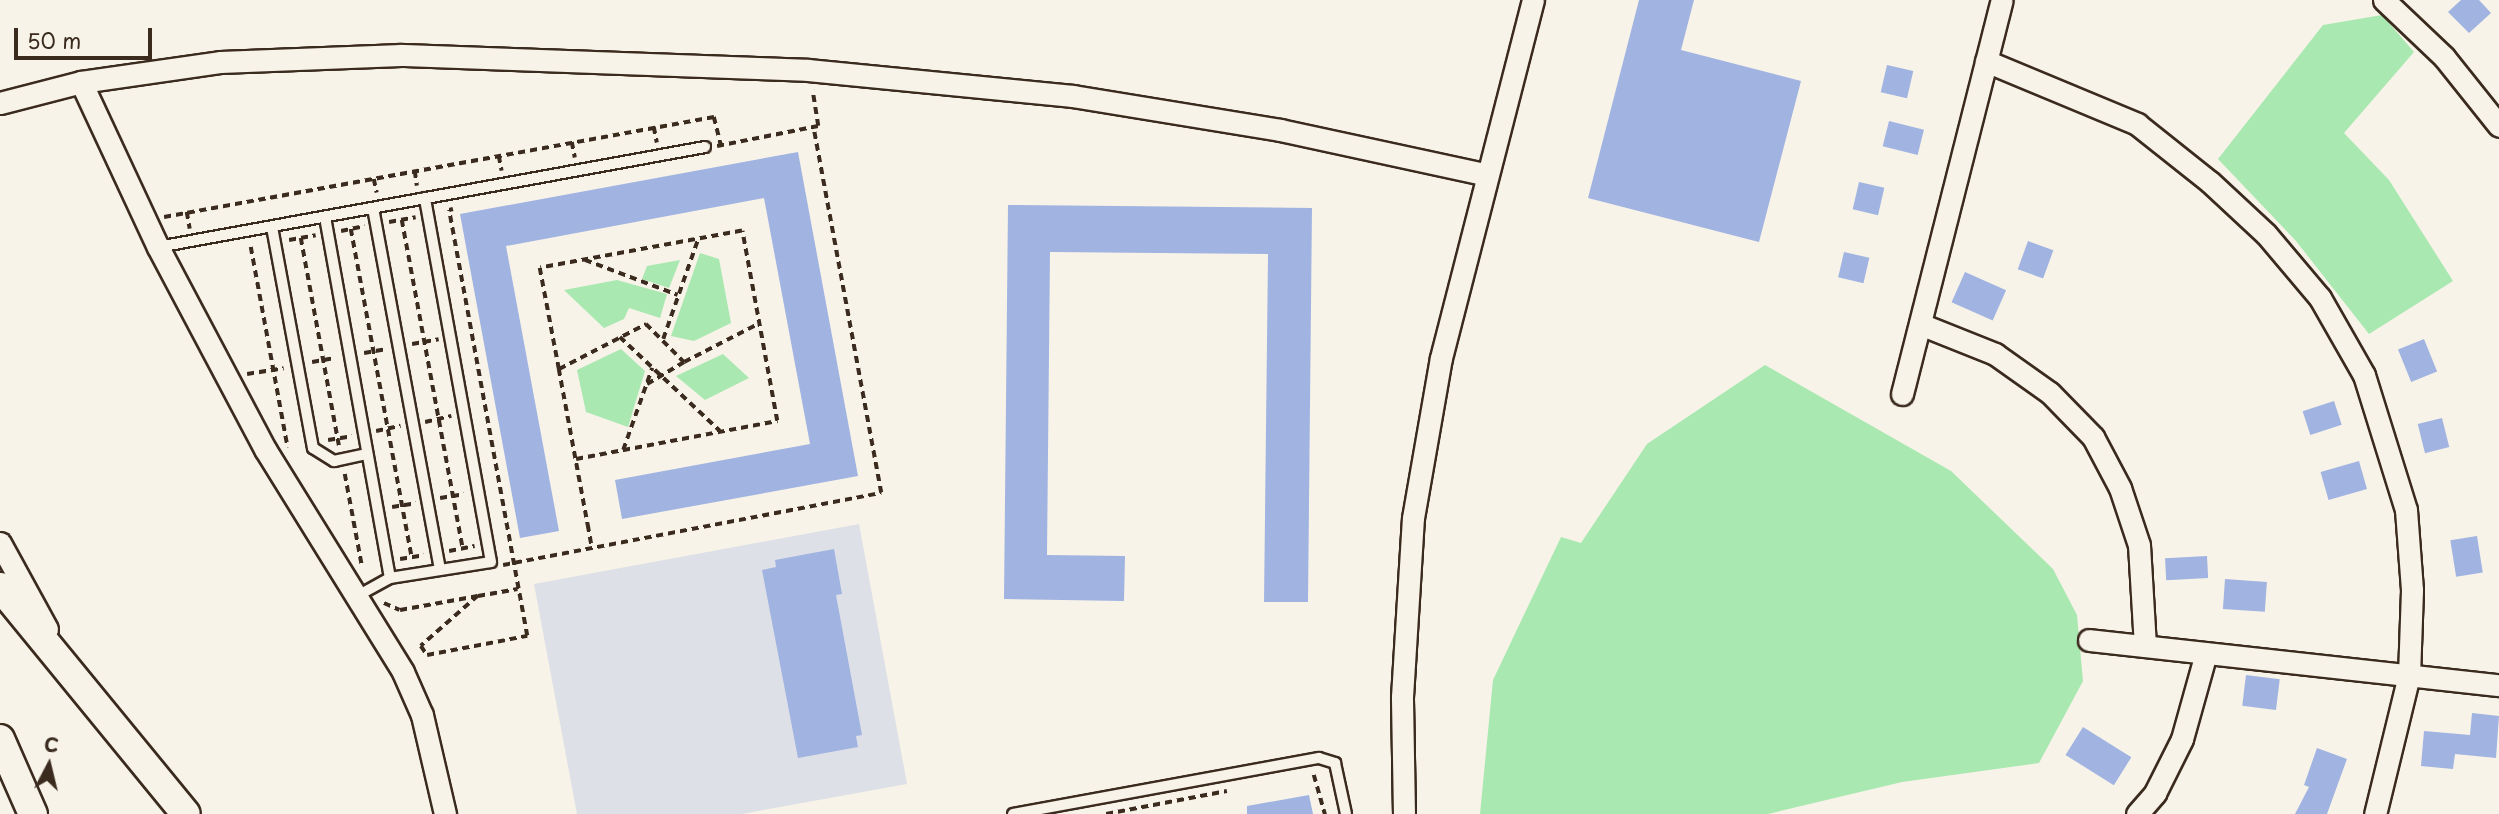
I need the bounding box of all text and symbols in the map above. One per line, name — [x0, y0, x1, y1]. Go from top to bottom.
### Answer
scale bar — [18, 14, 156, 58]
text: 50 m — [27, 24, 81, 56]
text: С — [43, 729, 60, 759]
north arrow — [14, 730, 84, 800]

